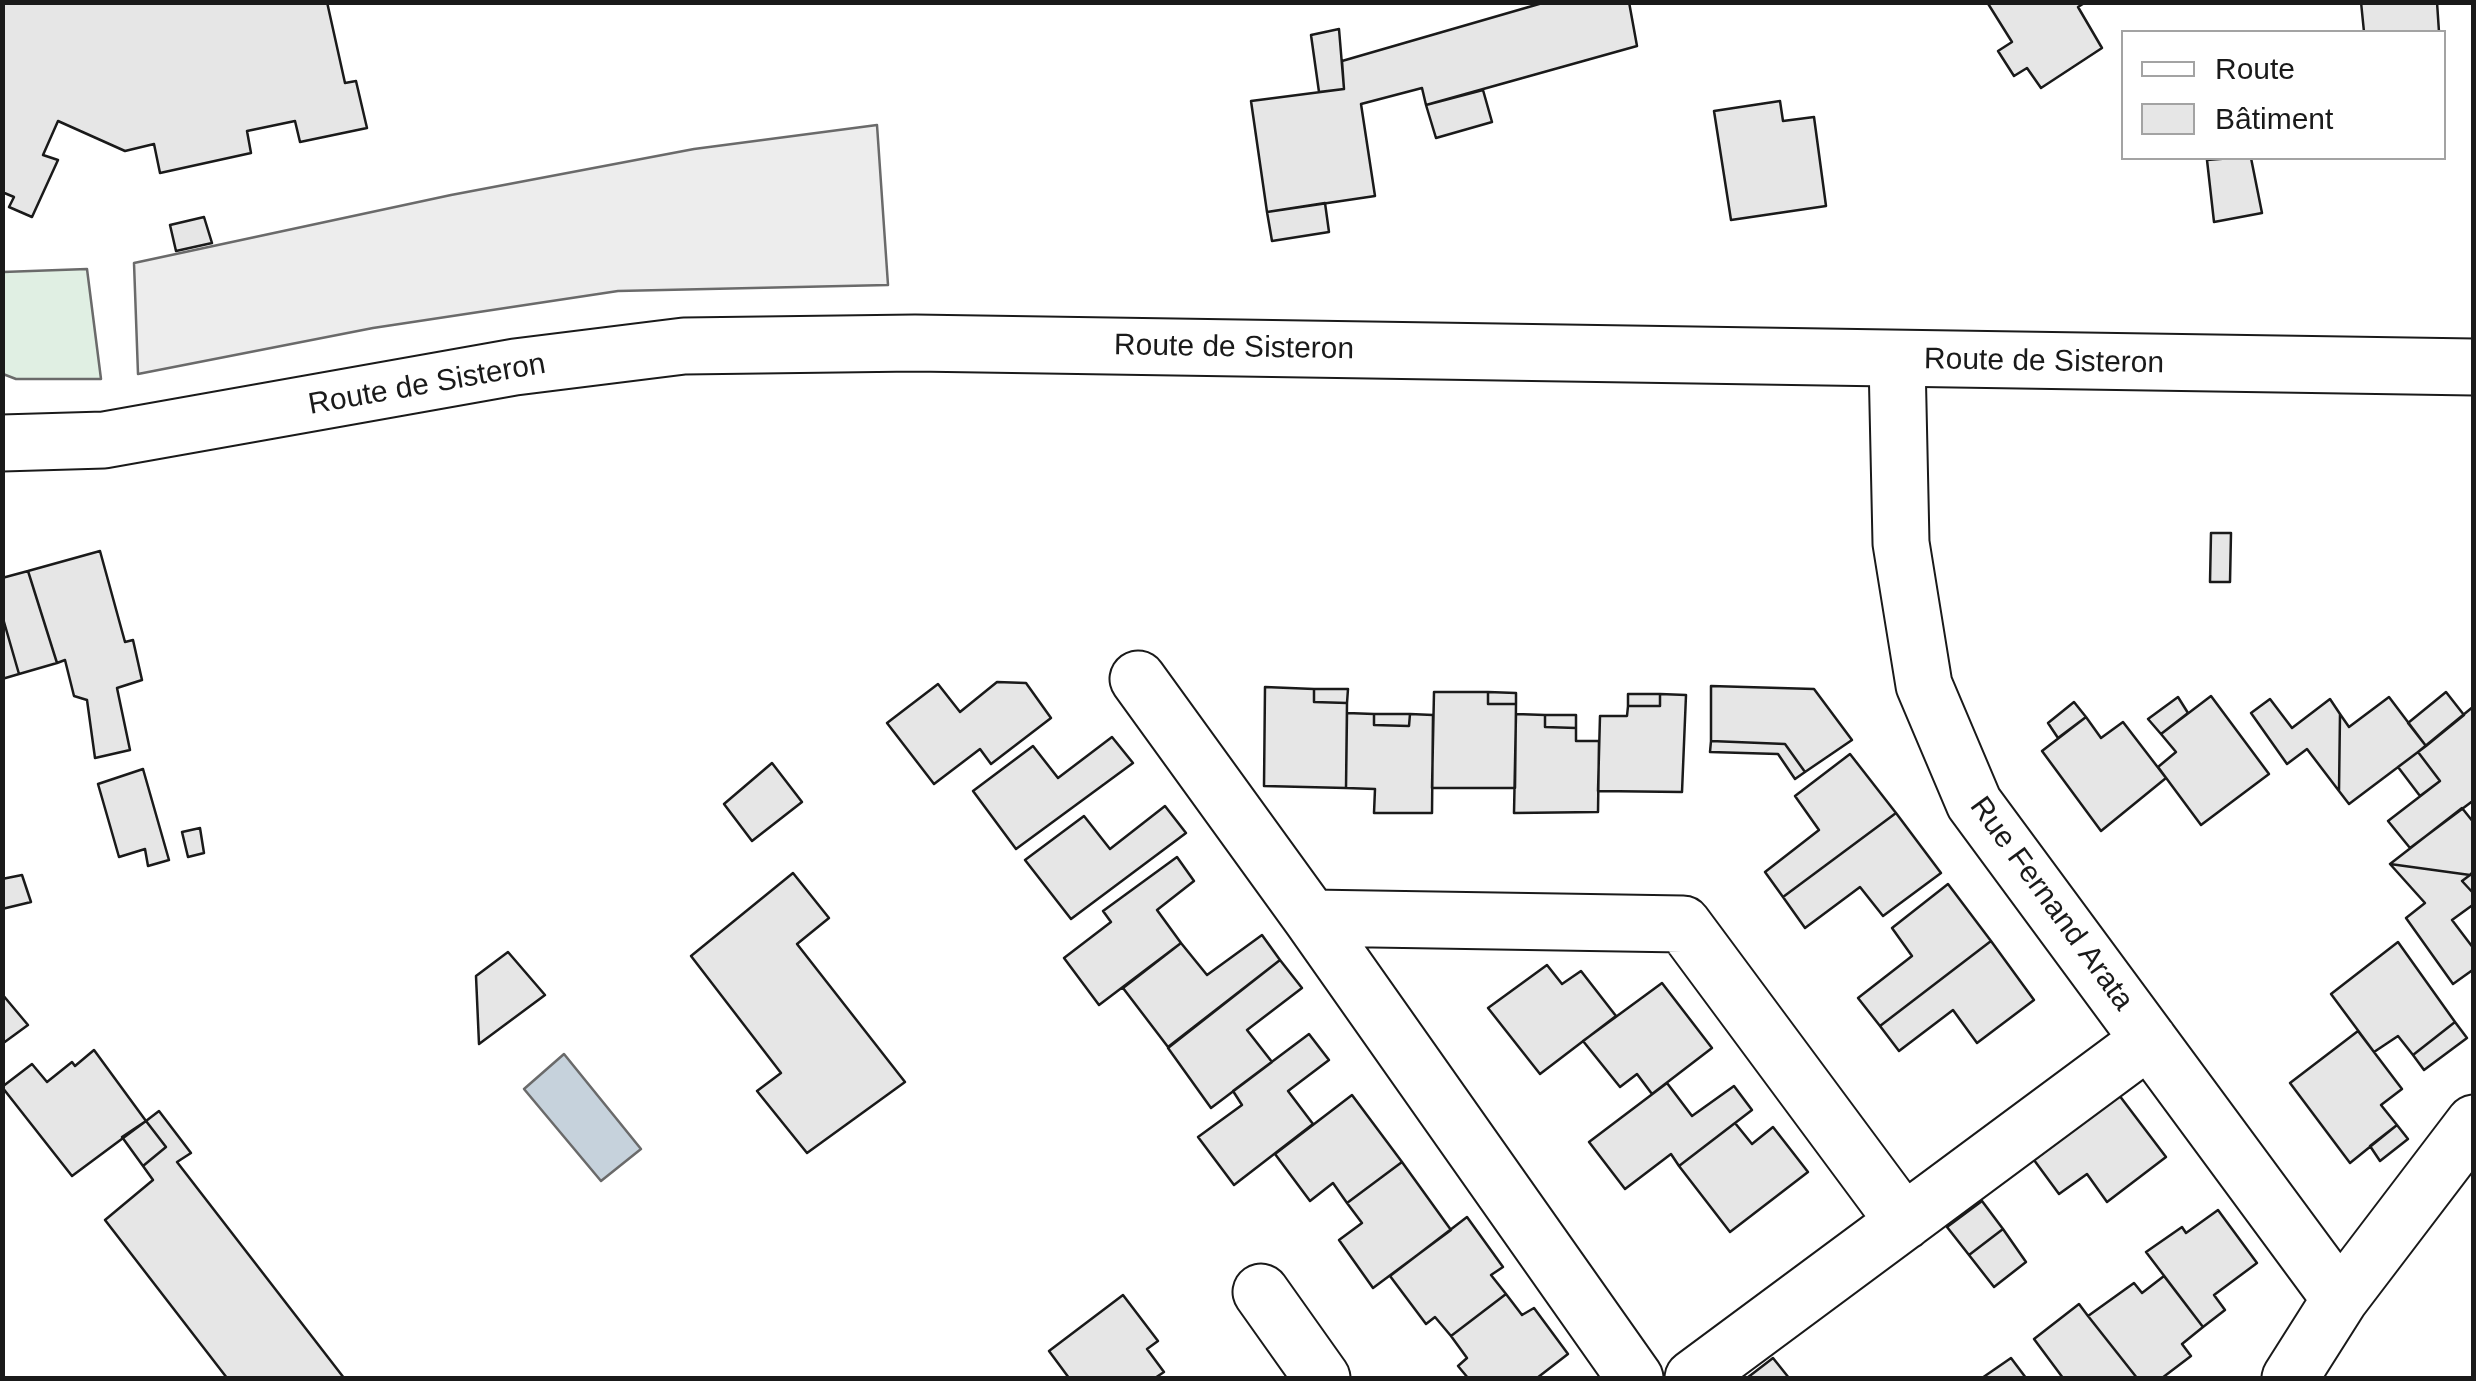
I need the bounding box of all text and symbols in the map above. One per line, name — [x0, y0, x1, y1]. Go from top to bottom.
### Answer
legend — [2121, 30, 2446, 160]
text: Route — [2215, 52, 2295, 85]
text: Bâtiment — [2215, 102, 2333, 135]
street label: Route de Sisteron — [1114, 328, 1354, 368]
street label: Route de Sisteron — [1924, 342, 2164, 382]
street label: Route de Sisteron — [306, 346, 548, 424]
street label: Rue Fernand Arata — [1961, 790, 2141, 1018]

